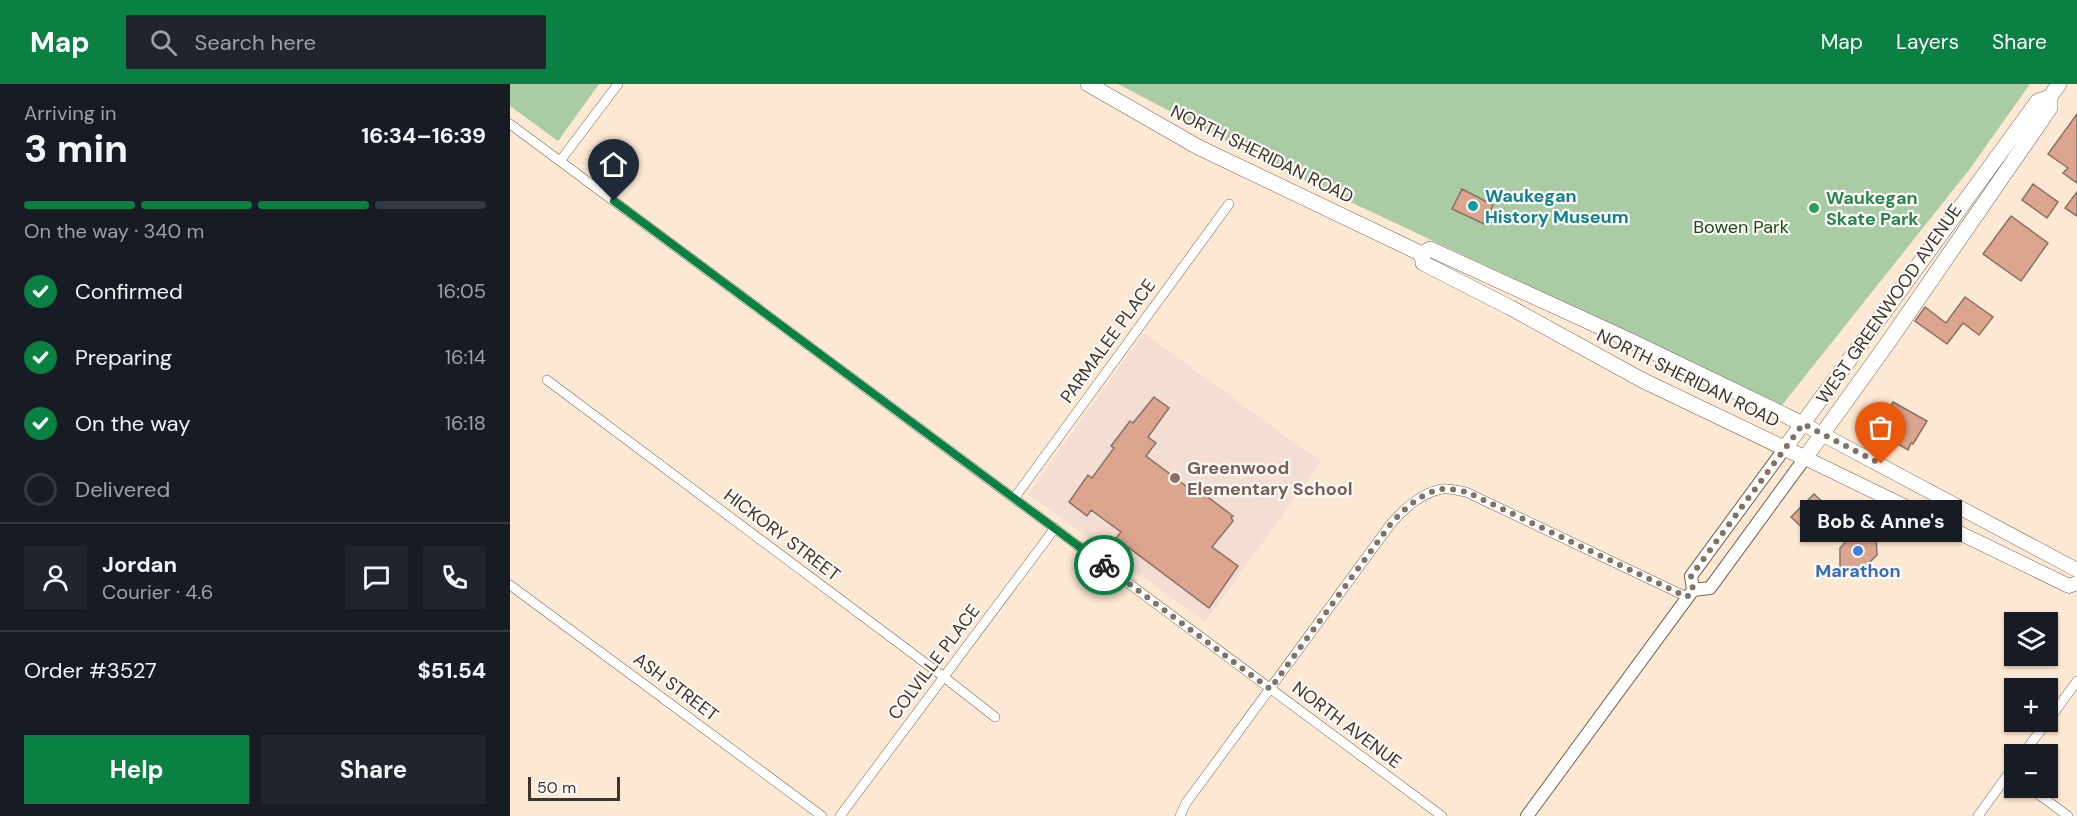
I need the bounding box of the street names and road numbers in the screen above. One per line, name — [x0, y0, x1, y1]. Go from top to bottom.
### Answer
street label: NORTH SHERIDAN ROAD — [1167, 99, 1357, 209]
street label: WEST GREENWOOD AVENUE — [1811, 199, 1967, 409]
street label: PARMALEE PLACE — [1055, 274, 1161, 408]
street label: NORTH SHERIDAN ROAD — [1593, 323, 1783, 433]
street label: HICKORY STREET — [719, 483, 845, 587]
street label: COLVILLE PLACE — [883, 599, 985, 725]
street label: ASH STREET — [629, 647, 723, 727]
street label: NORTH AVENUE — [1287, 676, 1407, 774]

